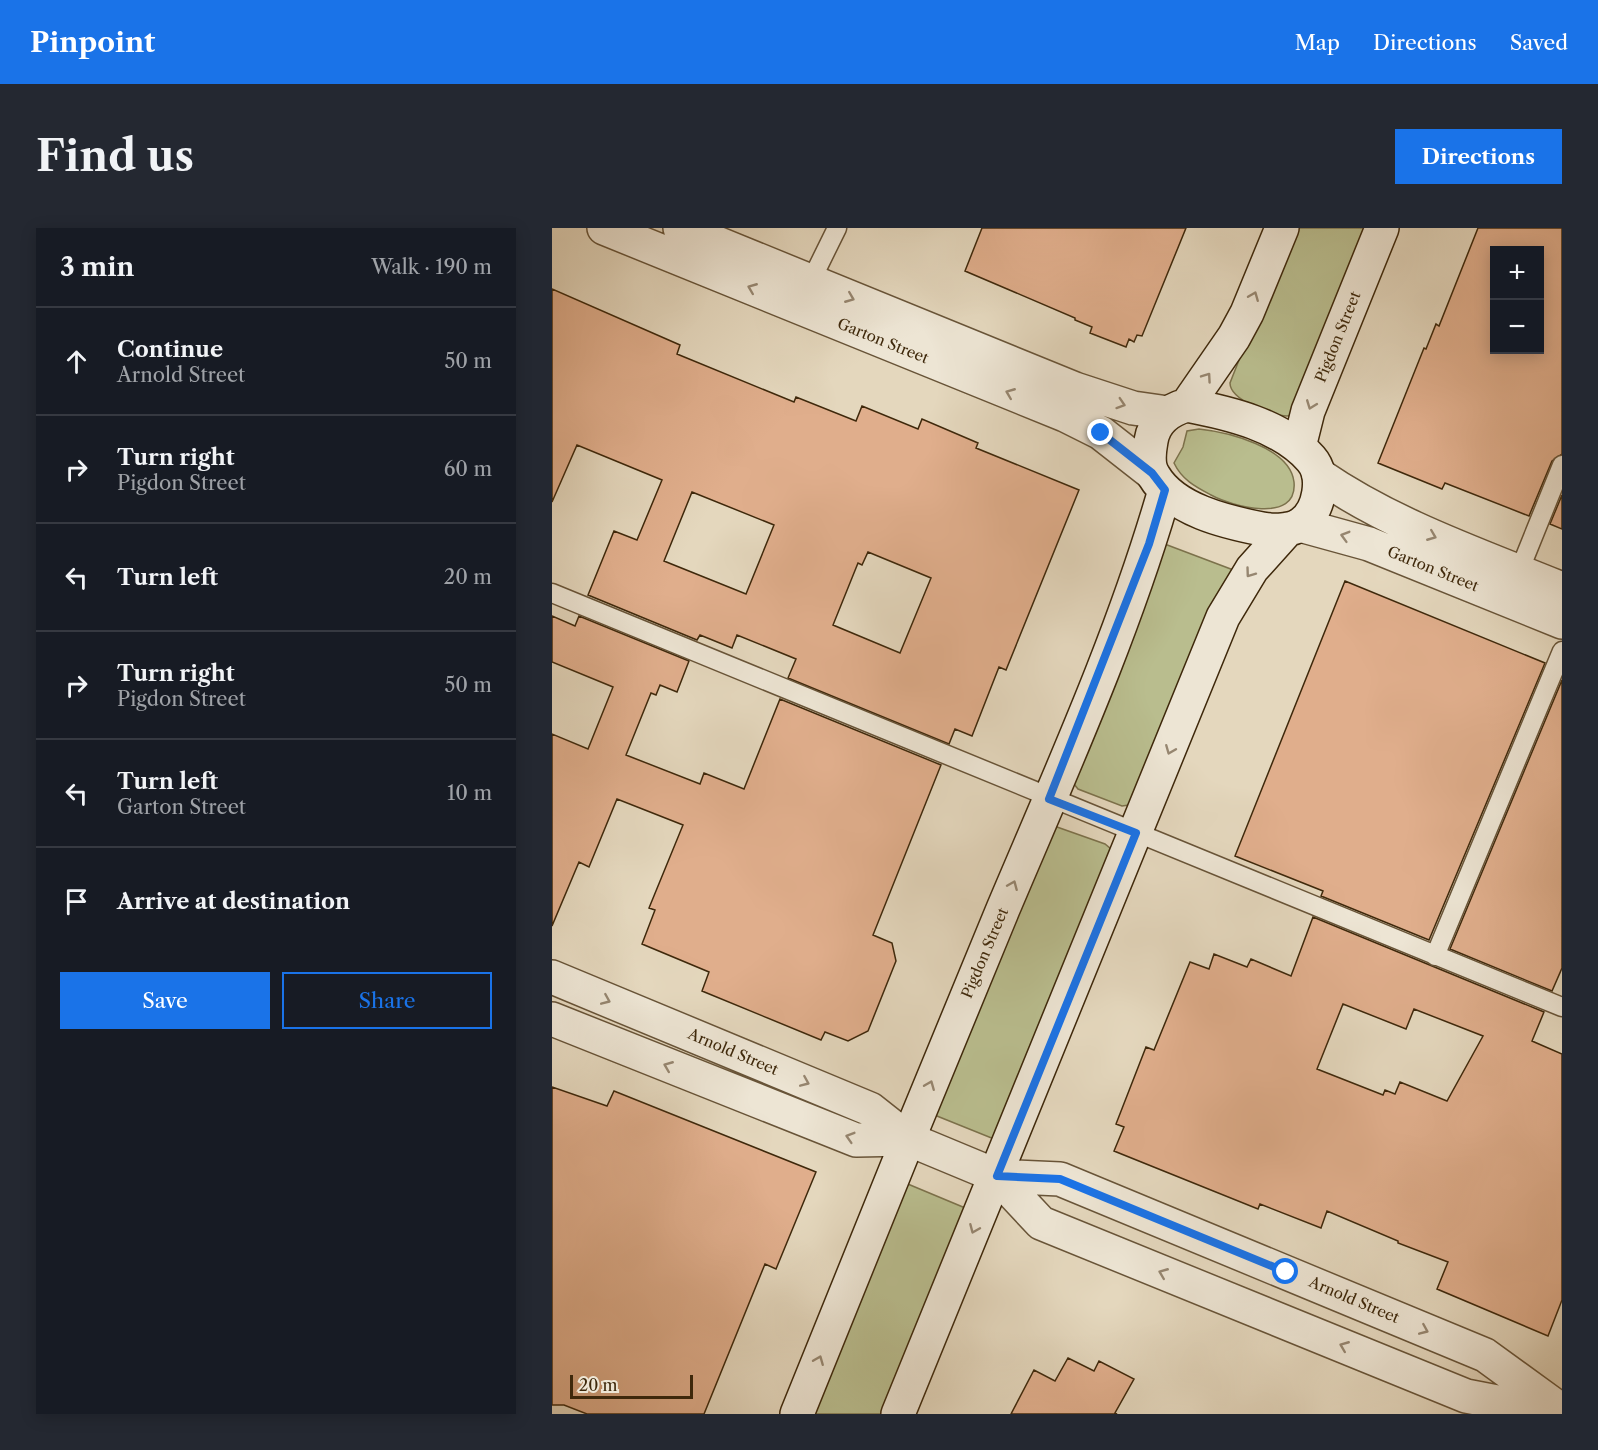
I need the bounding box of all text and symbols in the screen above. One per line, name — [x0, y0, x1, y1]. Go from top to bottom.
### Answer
text: Pinpoint — [30, 25, 155, 59]
text: Map — [1295, 30, 1340, 55]
text: Directions — [1373, 30, 1477, 55]
text: Saved — [1510, 30, 1568, 55]
button: Directions — [1395, 129, 1562, 184]
text: Find us — [36, 130, 194, 182]
map controls — [1490, 246, 1544, 354]
button: + — [1490, 246, 1544, 300]
text: 3 min — [60, 251, 134, 283]
text: Walk · 190 m — [371, 255, 492, 279]
one-way arrow — [747, 283, 758, 295]
street label: Pigdon Street — [1311, 288, 1365, 385]
one-way arrow — [844, 291, 855, 303]
one-way arrow — [1247, 292, 1259, 303]
button: − — [1490, 300, 1544, 354]
street label: Garton Street — [835, 314, 932, 368]
text: Continue — [117, 336, 223, 363]
icon: ahead — [60, 345, 93, 378]
text: 50 m — [445, 349, 492, 373]
text: Arnold Street — [117, 363, 245, 387]
one-way arrow — [1200, 372, 1211, 383]
one-way arrow — [1006, 388, 1017, 400]
one-way arrow — [1115, 397, 1126, 409]
one-way arrow — [1306, 399, 1318, 410]
route end — [1087, 419, 1113, 445]
text: Turn right — [117, 444, 235, 471]
icon: right — [60, 453, 93, 486]
text: 60 m — [444, 457, 492, 481]
text: Pigdon Street — [117, 471, 246, 495]
one-way arrow — [1426, 529, 1437, 541]
one-way arrow — [1340, 531, 1351, 543]
street label: Garton Street — [1385, 542, 1482, 596]
icon: left — [60, 561, 93, 594]
text: Turn left — [117, 564, 218, 591]
text: 20 m — [444, 565, 492, 589]
one-way arrow — [1246, 566, 1257, 577]
text: Turn right — [117, 660, 235, 687]
icon: right — [60, 669, 93, 702]
text: 50 m — [445, 673, 492, 697]
text: Pigdon Street — [117, 687, 246, 711]
one-way arrow — [1165, 744, 1177, 755]
text: Turn left — [117, 768, 218, 795]
icon: left — [60, 777, 93, 810]
text: 10 m — [447, 781, 492, 805]
text: Garton Street — [117, 795, 246, 819]
one-way arrow — [1006, 881, 1018, 892]
icon: arrive — [60, 885, 93, 918]
text: Arrive at destination — [117, 888, 350, 915]
street label: Pigdon Street — [957, 904, 1012, 1001]
button: Save — [60, 972, 270, 1029]
button: Share — [282, 972, 492, 1029]
one-way arrow — [600, 993, 611, 1005]
street label: Arnold Street — [684, 1024, 782, 1079]
one-way arrow — [664, 1060, 674, 1073]
one-way arrow — [799, 1075, 810, 1087]
one-way arrow — [923, 1080, 935, 1091]
one-way arrow — [845, 1132, 856, 1144]
one-way arrow — [969, 1223, 981, 1234]
route start — [1272, 1258, 1298, 1284]
one-way arrow — [1159, 1268, 1170, 1280]
street label: Arnold Street — [1305, 1272, 1403, 1327]
one-way arrow — [1418, 1323, 1429, 1335]
one-way arrow — [1339, 1341, 1350, 1353]
one-way arrow — [812, 1355, 824, 1366]
scale bar — [570, 1372, 693, 1400]
text: 20 m — [579, 1375, 618, 1395]

